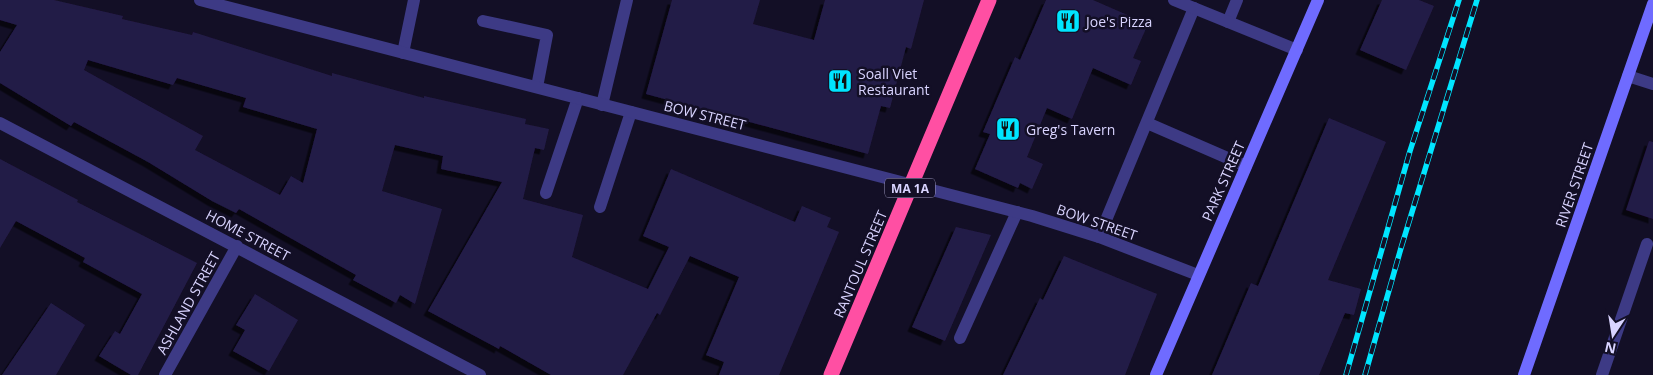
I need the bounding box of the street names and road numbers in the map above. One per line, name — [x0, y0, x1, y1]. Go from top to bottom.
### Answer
street label: BOW STREET — [662, 96, 748, 134]
street label: PARK STREET — [1197, 138, 1249, 224]
street label: RIVER STREET — [1551, 140, 1597, 230]
road number: MA 1A — [885, 178, 935, 198]
street label: BOW STREET — [1054, 199, 1140, 245]
street label: HOME STREET — [203, 205, 294, 265]
street label: RANTOUL STREET — [829, 207, 891, 321]
street label: ASHLAND STREET — [152, 248, 224, 358]

